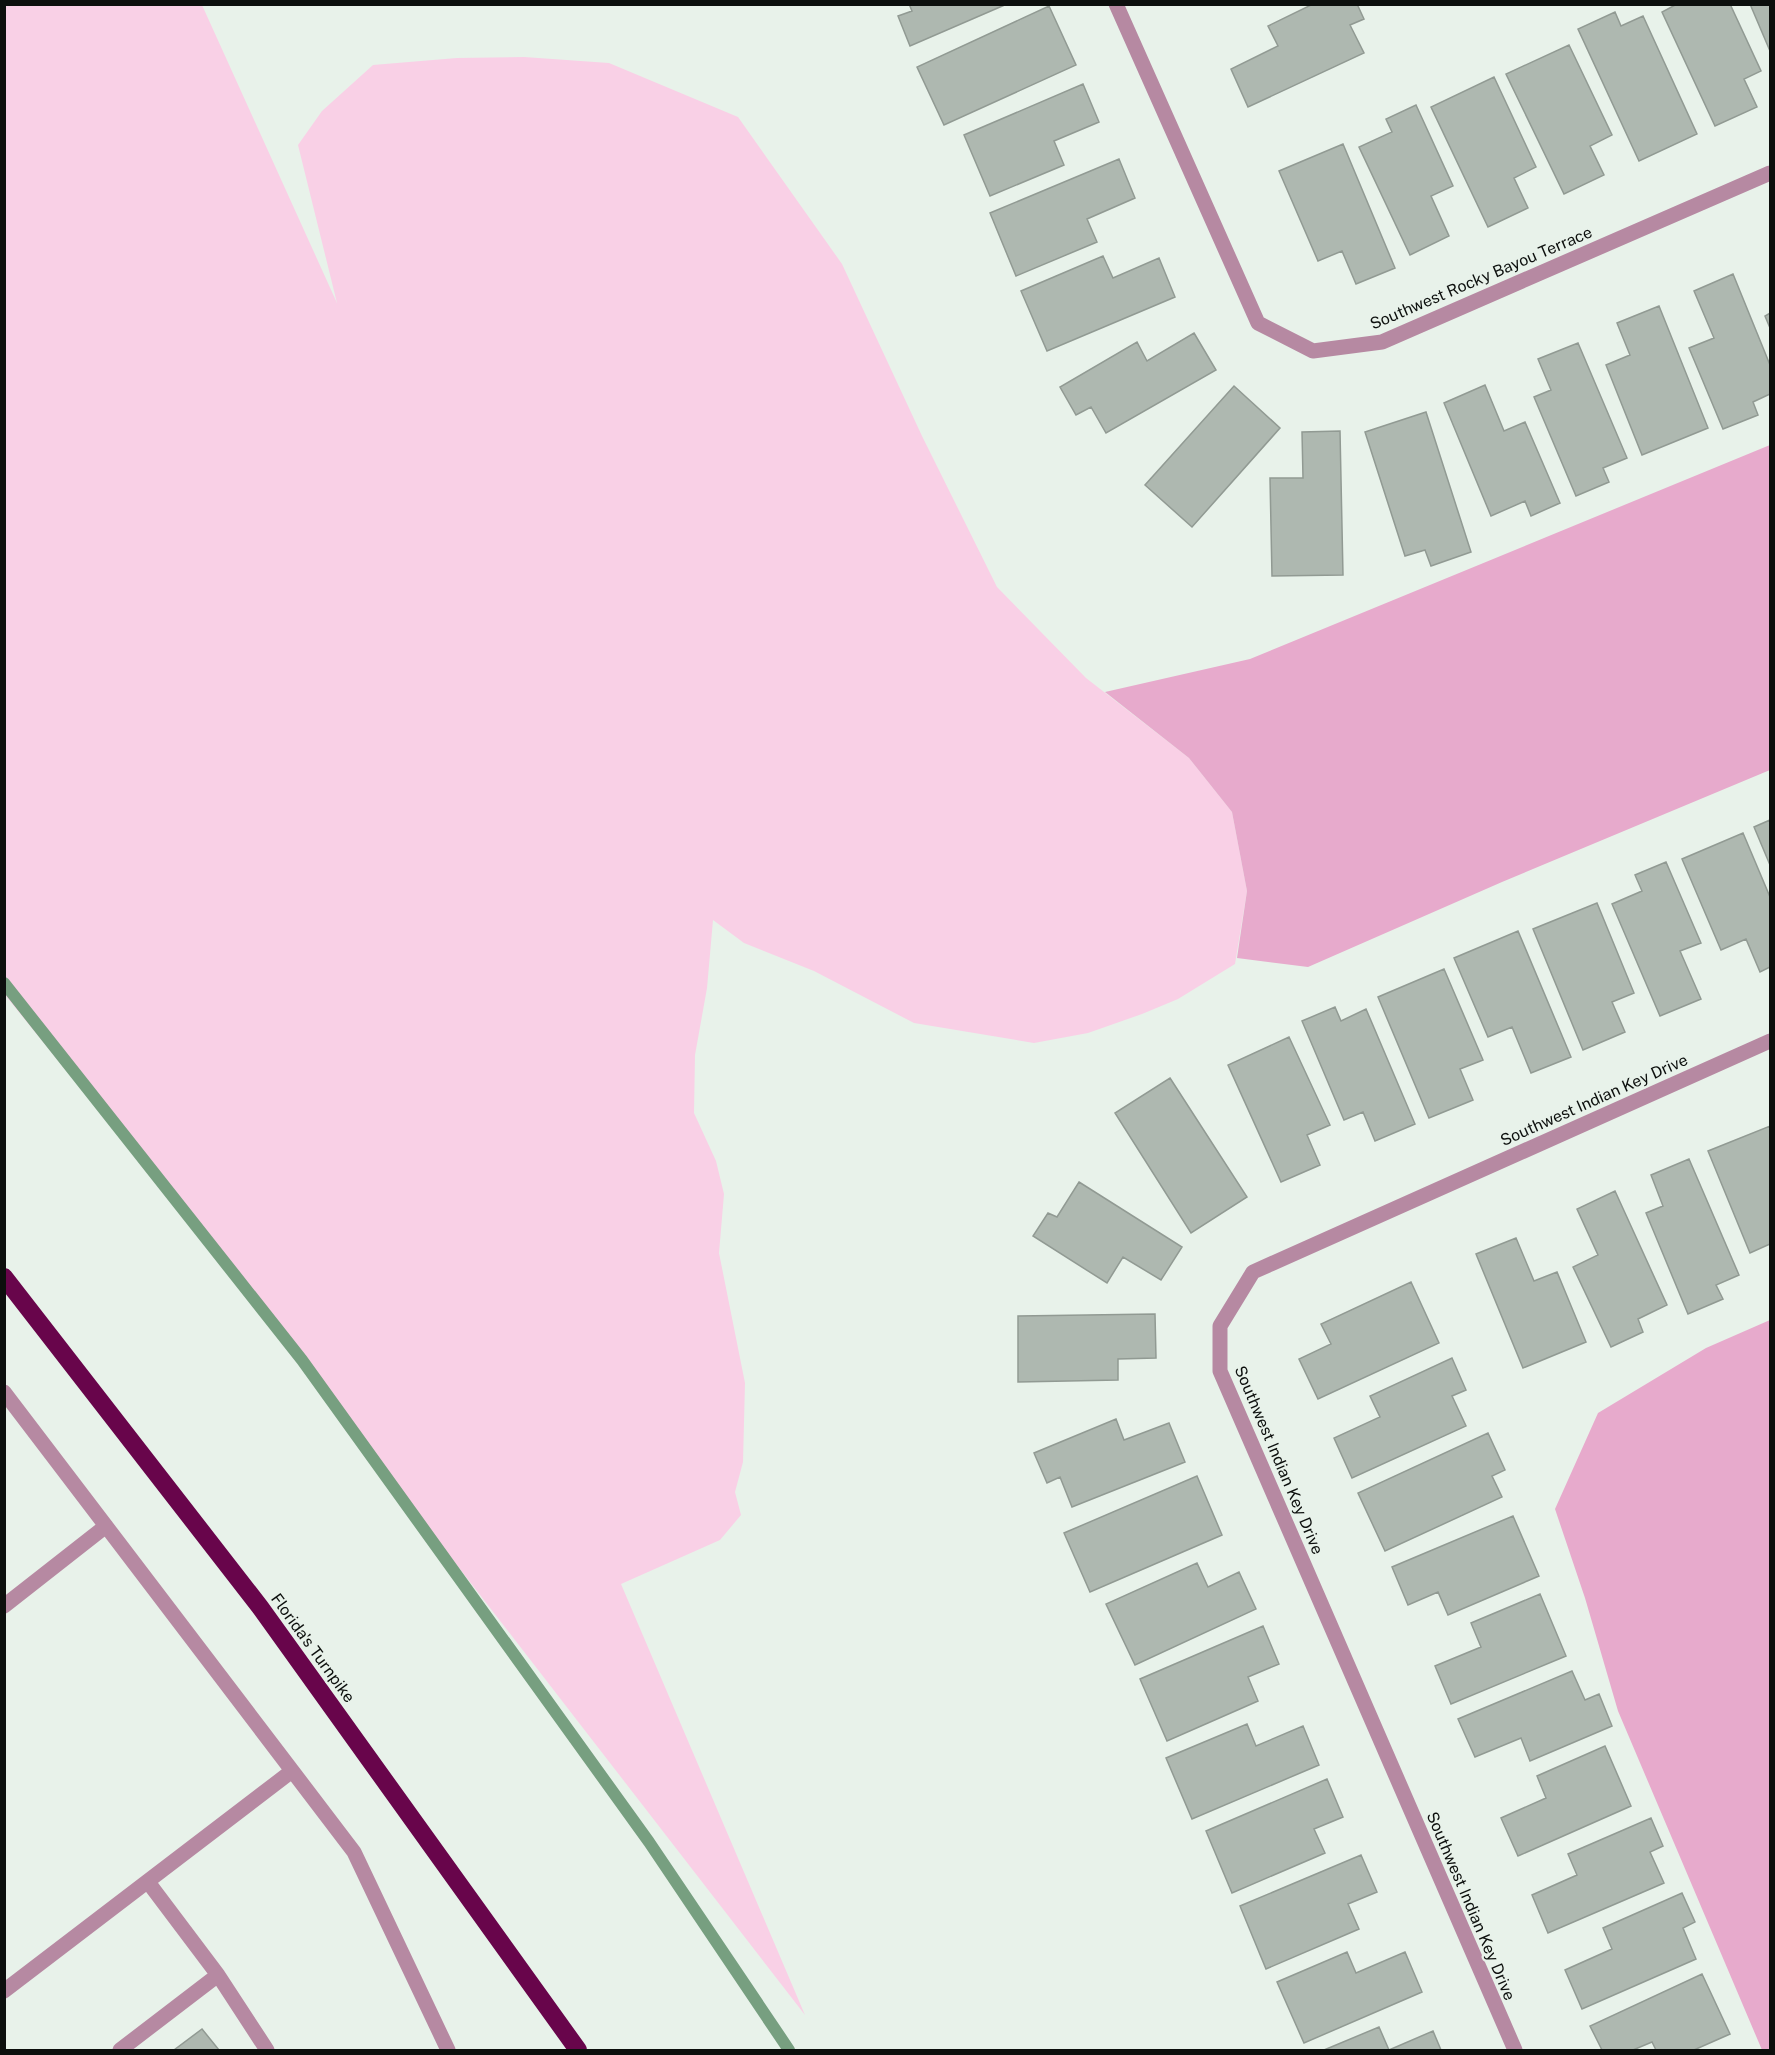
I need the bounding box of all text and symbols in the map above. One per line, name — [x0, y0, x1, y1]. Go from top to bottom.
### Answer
street label: Southwest Rocky Bayou Terrace — [1367, 222, 1595, 334]
street label: Southwest Indian Key Drive — [1497, 1050, 1691, 1150]
street label: Southwest Indian Key Drive — [1231, 1363, 1327, 1557]
street label: Florida's Turnpike — [267, 1590, 359, 1706]
street label: Southwest Indian Key Drive — [1423, 1809, 1519, 2003]

